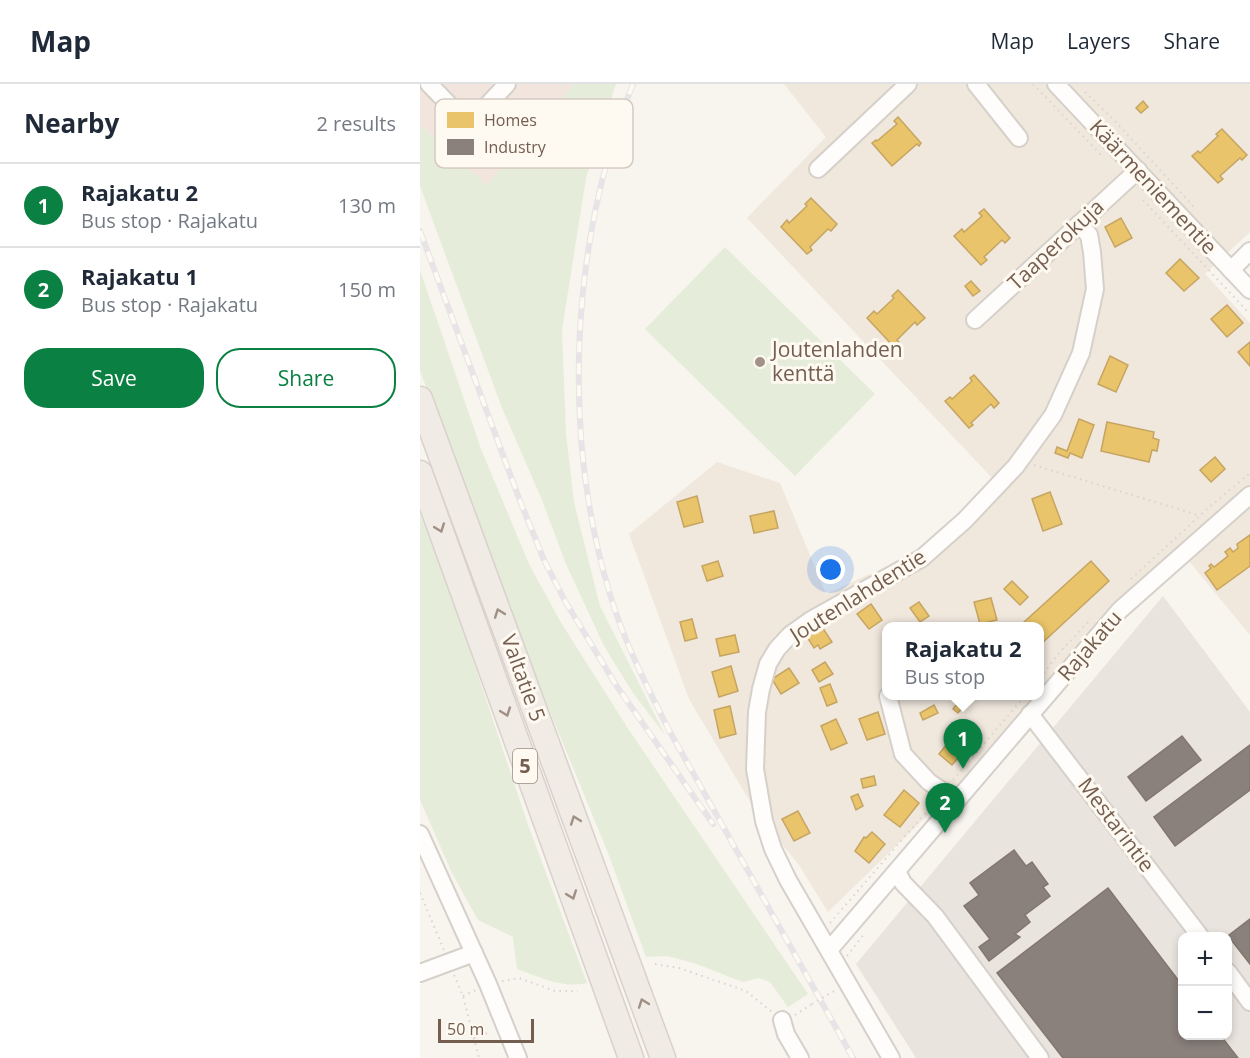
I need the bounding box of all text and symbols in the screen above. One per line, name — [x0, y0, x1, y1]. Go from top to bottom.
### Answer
text: Map — [30, 22, 91, 60]
text: Map — [991, 27, 1034, 55]
text: Layers — [1067, 27, 1131, 55]
text: Share — [1164, 27, 1220, 55]
legend — [435, 99, 633, 168]
text: Nearby — [24, 105, 119, 141]
text: Homes — [484, 109, 537, 131]
text: 2 results — [316, 110, 396, 137]
street label: Käärmeniementie — [1084, 113, 1224, 260]
text: Industry — [484, 136, 547, 158]
text: Rajakatu 2 — [81, 177, 198, 207]
text: 1 — [38, 192, 49, 219]
text: 130 m — [338, 192, 396, 219]
street label: Taaperokuja — [1001, 193, 1109, 296]
text: Bus stop · Rajakatu — [81, 207, 258, 234]
text: Rajakatu 1 — [81, 261, 198, 291]
text: 2 — [38, 276, 49, 303]
text: 150 m — [338, 276, 396, 303]
text: Bus stop · Rajakatu — [81, 291, 258, 318]
place label: Joutenlahden kenttä — [770, 335, 903, 387]
button: Save — [24, 348, 204, 408]
button: Share — [216, 348, 396, 408]
marker: Joutenlahden kenttä — [753, 355, 767, 369]
one-way arrow — [432, 522, 445, 533]
street label: Joutenlahdentie — [783, 542, 931, 649]
your location — [816, 555, 845, 584]
street label: Rajakatu — [1051, 604, 1128, 686]
one-way arrow — [493, 608, 506, 619]
popup — [882, 622, 1044, 700]
street label: Valtatie 5 — [495, 630, 553, 725]
text: Rajakatu 2 — [904, 633, 1022, 663]
text: Bus stop — [904, 663, 985, 690]
one-way arrow — [499, 706, 511, 717]
pin: 1 — [944, 720, 982, 769]
road number: 5 — [513, 749, 537, 783]
street label: Mestarintie — [1072, 772, 1161, 877]
pin: 2 — [926, 784, 964, 833]
one-way arrow — [570, 815, 583, 826]
one-way arrow — [565, 889, 578, 900]
map controls — [1178, 932, 1232, 1040]
button: + — [1178, 932, 1232, 986]
button: − — [1178, 986, 1232, 1040]
one-way arrow — [637, 998, 650, 1009]
scale bar — [438, 1016, 534, 1044]
text: 50 m — [447, 1018, 484, 1040]

